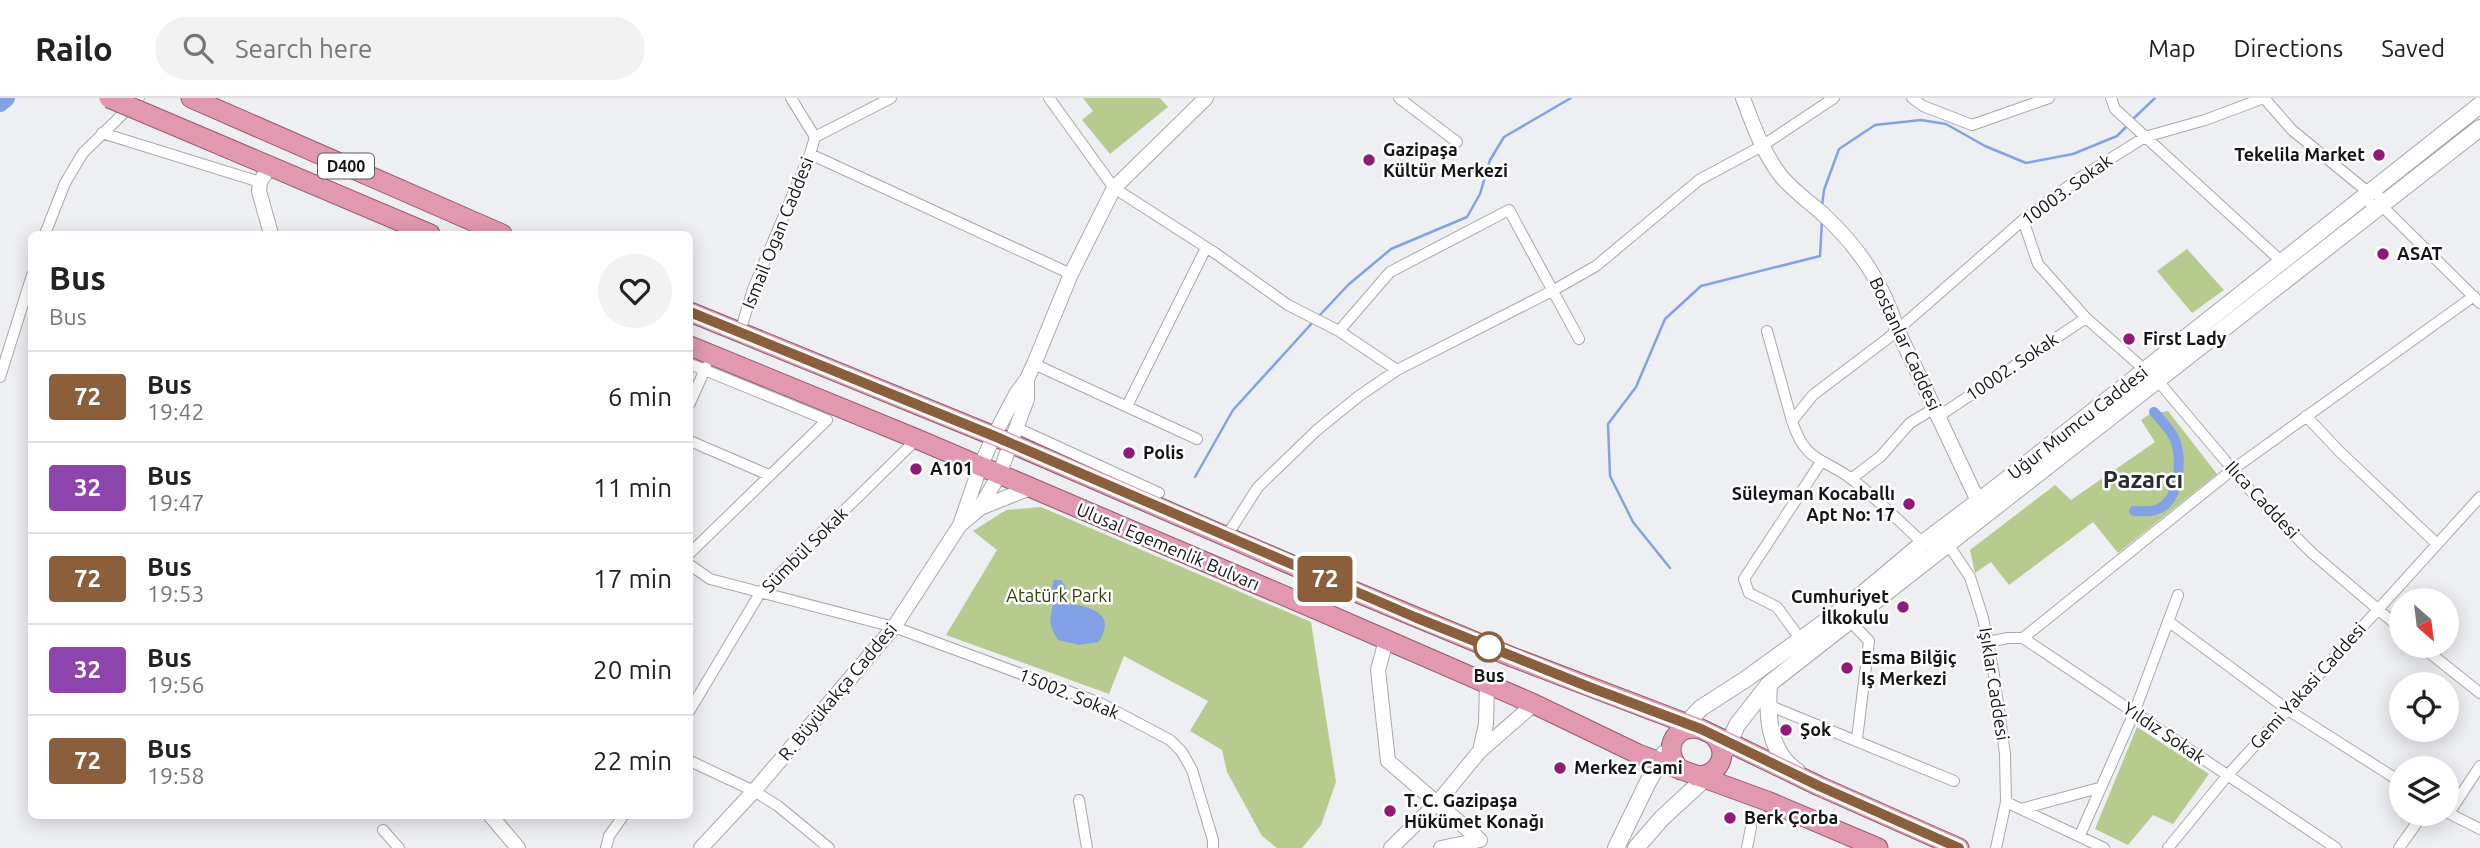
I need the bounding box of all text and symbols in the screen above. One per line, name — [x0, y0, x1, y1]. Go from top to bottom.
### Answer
search box — [155, 17, 645, 80]
icon: search — [179, 29, 217, 67]
text: Railo — [35, 30, 113, 67]
text: Search here — [235, 34, 372, 63]
text: Map — [2148, 35, 2195, 62]
text: Directions — [2233, 35, 2343, 62]
text: Saved — [2381, 35, 2445, 62]
place label: Gazipaşa Kültür Merkezi — [1383, 139, 1508, 180]
place label: Tekelila Market — [2234, 144, 2365, 164]
marker: Tekelila Market — [2371, 147, 2387, 163]
street label: 10003. Sokak — [2017, 150, 2115, 229]
marker: Gazipaşa Kültür Merkezi — [1361, 152, 1377, 168]
road number: D400 — [318, 153, 374, 178]
street label: Ismail Ogan Caddesi — [737, 154, 817, 311]
place label: ASAT — [2397, 243, 2443, 263]
marker: ASAT — [2375, 246, 2391, 262]
button: heart — [598, 254, 672, 328]
text: Bus — [49, 259, 106, 296]
street label: Bostanlar Caddesi — [1866, 274, 1946, 413]
text: Bus — [49, 304, 87, 329]
street label: 10002. Sokak — [1962, 328, 2061, 404]
place label: First Lady — [2143, 328, 2227, 348]
marker: First Lady — [2121, 331, 2137, 347]
street label: Uğur Mumcu Caddesi — [2004, 362, 2151, 483]
text: Bus — [147, 370, 192, 399]
text: 6 min — [608, 382, 672, 411]
text: 72 — [74, 383, 101, 410]
text: 19:42 — [147, 399, 205, 424]
place label: Polis — [1143, 442, 1184, 462]
marker: Polis — [1121, 445, 1137, 461]
street label: Ilıca Caddesi — [2222, 456, 2304, 542]
place label: A101 — [930, 458, 973, 478]
text: Bus — [147, 461, 192, 490]
marker: A101 — [908, 461, 924, 477]
district label: Pazarcı — [2103, 466, 2183, 493]
text: 11 min — [593, 473, 672, 502]
text: 32 — [74, 474, 101, 501]
place label: Süleyman Kocaballı Apt No: 17 — [1732, 483, 1895, 524]
text: 19:47 — [147, 490, 205, 515]
marker: Süleyman Kocaballı Apt No: 17 — [1901, 496, 1917, 512]
street label: Ulusal Egemenlik Bulvarı — [1074, 498, 1263, 594]
street label: Sümbül Sokak — [758, 503, 851, 596]
text: Bus — [147, 552, 192, 581]
line badge: 72 — [1294, 556, 1356, 602]
text: 17 min — [593, 564, 672, 593]
text: 72 — [74, 565, 101, 592]
text: 72 — [1311, 565, 1339, 592]
text: 19:53 — [147, 581, 205, 606]
park label: Atatürk Parkı — [1006, 585, 1112, 605]
place label: Cumhuriyet İlkokulu — [1791, 586, 1889, 627]
north arrow — [2389, 588, 2459, 658]
map controls — [2389, 588, 2459, 826]
marker: Cumhuriyet İlkokulu — [1895, 599, 1911, 615]
street label: Gemi Yakasi Caddesi — [2245, 618, 2369, 753]
street label: R. Büyükakça Caddesi — [774, 619, 900, 764]
street label: Işıklar Caddesi — [1976, 626, 2014, 742]
marker: Bus — [1474, 632, 1504, 662]
text: Bus — [147, 643, 192, 672]
place label: Esma Bilğiç Iş Merkezi — [1861, 647, 1957, 689]
text: 20 min — [593, 655, 672, 684]
text: 32 — [74, 656, 101, 683]
marker: Esma Bilğiç Iş Merkezi — [1839, 660, 1855, 676]
street label: 15002. Sokak — [1016, 664, 1123, 722]
place label: Bus — [1474, 665, 1504, 685]
text: 19:56 — [147, 672, 205, 697]
button: locate — [2389, 672, 2459, 742]
street label: Yıldız Sokak — [2120, 697, 2209, 767]
place label: Şok — [1800, 719, 1831, 740]
marker: Şok — [1778, 722, 1794, 738]
text: Bus — [147, 734, 192, 763]
text: 22 min — [593, 746, 672, 775]
text: 72 — [74, 747, 101, 774]
button: layers — [2389, 756, 2459, 826]
place label: Merkez Cami — [1574, 757, 1683, 777]
marker: Merkez Cami — [1552, 760, 1568, 776]
text: 19:58 — [147, 763, 205, 788]
place label: T. C. Gazipaşa Hükümet Konağı — [1404, 790, 1544, 831]
marker: T. C. Gazipaşa Hükümet Konağı — [1382, 803, 1398, 819]
place label: Berk Çorba — [1744, 807, 1838, 828]
marker: Berk Çorba — [1722, 810, 1738, 826]

